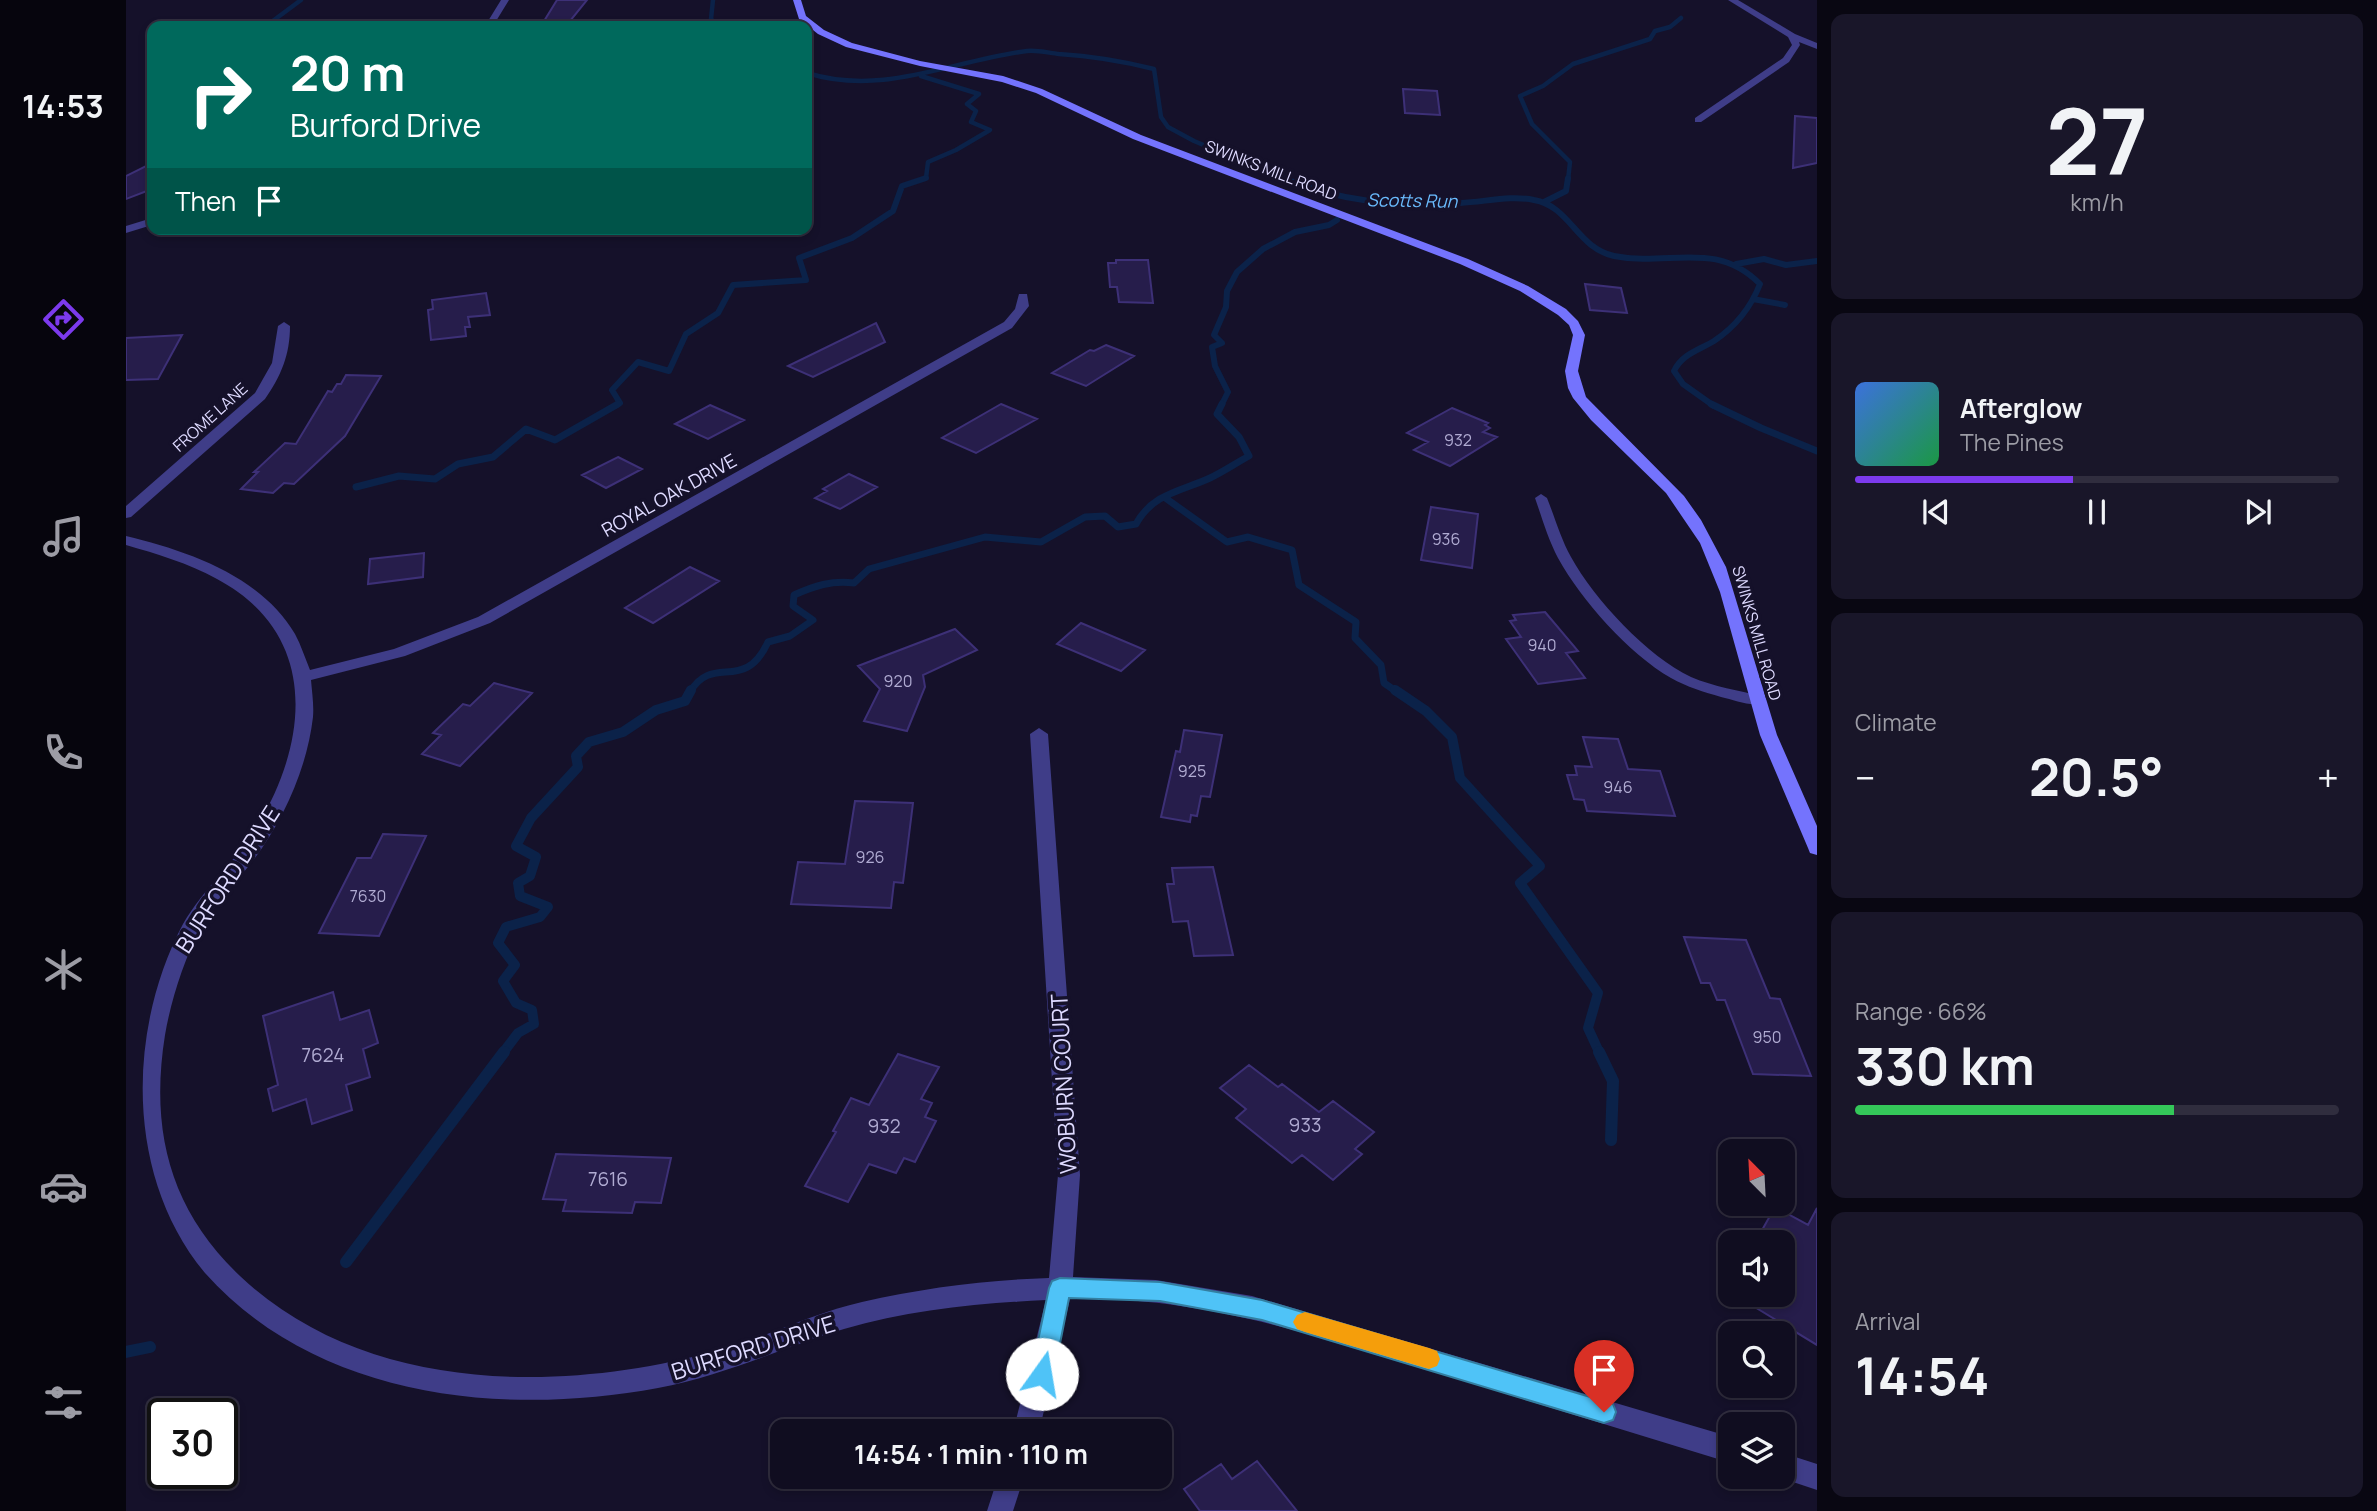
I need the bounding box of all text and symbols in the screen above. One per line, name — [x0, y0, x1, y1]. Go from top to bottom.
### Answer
text: 20 m — [290, 39, 405, 106]
icon: right — [175, 49, 266, 140]
text: 27 — [2046, 78, 2148, 202]
text: 14:53 — [22, 84, 104, 128]
text: Burford Drive — [290, 103, 481, 147]
street label: SWINKS MILL ROAD — [1202, 135, 1340, 205]
icon: arrive — [250, 182, 288, 220]
text: Then — [175, 183, 236, 219]
text: km/h — [2070, 186, 2124, 218]
water label: Scotts Run — [1367, 187, 1459, 213]
icon: directions — [39, 295, 88, 344]
street label: FROME LANE — [168, 377, 252, 457]
text: Afterglow — [1960, 390, 2082, 426]
text: The Pines — [1960, 426, 2064, 458]
house number: 932 — [1444, 429, 1472, 451]
street label: ROYAL OAK DRIVE — [597, 447, 741, 543]
icon: previous — [1917, 493, 1955, 531]
icon: pause — [2078, 493, 2116, 531]
icon: next — [2239, 493, 2277, 531]
icon: music — [39, 512, 88, 561]
house number: 936 — [1432, 528, 1460, 550]
street label: SWINKS MILL ROAD — [1727, 563, 1787, 703]
house number: 940 — [1527, 634, 1557, 656]
house number: 920 — [884, 670, 912, 692]
text: Climate — [1855, 706, 1937, 738]
icon: phone — [39, 728, 88, 777]
text: 20.5° — [2029, 741, 2164, 812]
text: − — [1855, 751, 1876, 803]
text: + — [2317, 751, 2339, 803]
house number: 925 — [1178, 760, 1206, 782]
house number: 946 — [1603, 776, 1633, 798]
street label: BURFORD DRIVE — [167, 799, 287, 959]
house number: 926 — [856, 846, 884, 868]
house number: 7630 — [350, 885, 386, 907]
icon: climate — [39, 945, 88, 994]
street label: WOBURN COURT — [1042, 993, 1084, 1175]
text: Range · 66% — [1855, 995, 1987, 1027]
house number: 950 — [1753, 1026, 1781, 1048]
text: 330 km — [1855, 1030, 2035, 1101]
house number: 7624 — [302, 1042, 344, 1068]
house number: 933 — [1289, 1112, 1321, 1138]
house number: 932 — [867, 1113, 901, 1139]
north arrow — [1718, 1139, 1796, 1216]
map controls — [1718, 1139, 1795, 1489]
icon: car — [39, 1162, 88, 1211]
house number: 7616 — [588, 1166, 628, 1192]
button: sound — [1718, 1230, 1795, 1307]
text: Arrival — [1855, 1305, 1921, 1337]
street label: BURFORD DRIVE — [667, 1307, 839, 1387]
button: search — [1718, 1321, 1795, 1398]
position arrow — [1005, 1337, 1079, 1411]
pin — [1574, 1340, 1634, 1412]
text: 14:54 — [1855, 1340, 1989, 1411]
icon: arrive — [1585, 1351, 1623, 1389]
icon: filters — [39, 1378, 88, 1427]
speed limit sign: 30 — [147, 1398, 238, 1489]
button: layers — [1718, 1412, 1795, 1489]
text: 14:54 · 1 min · 110 m — [854, 1436, 1088, 1472]

